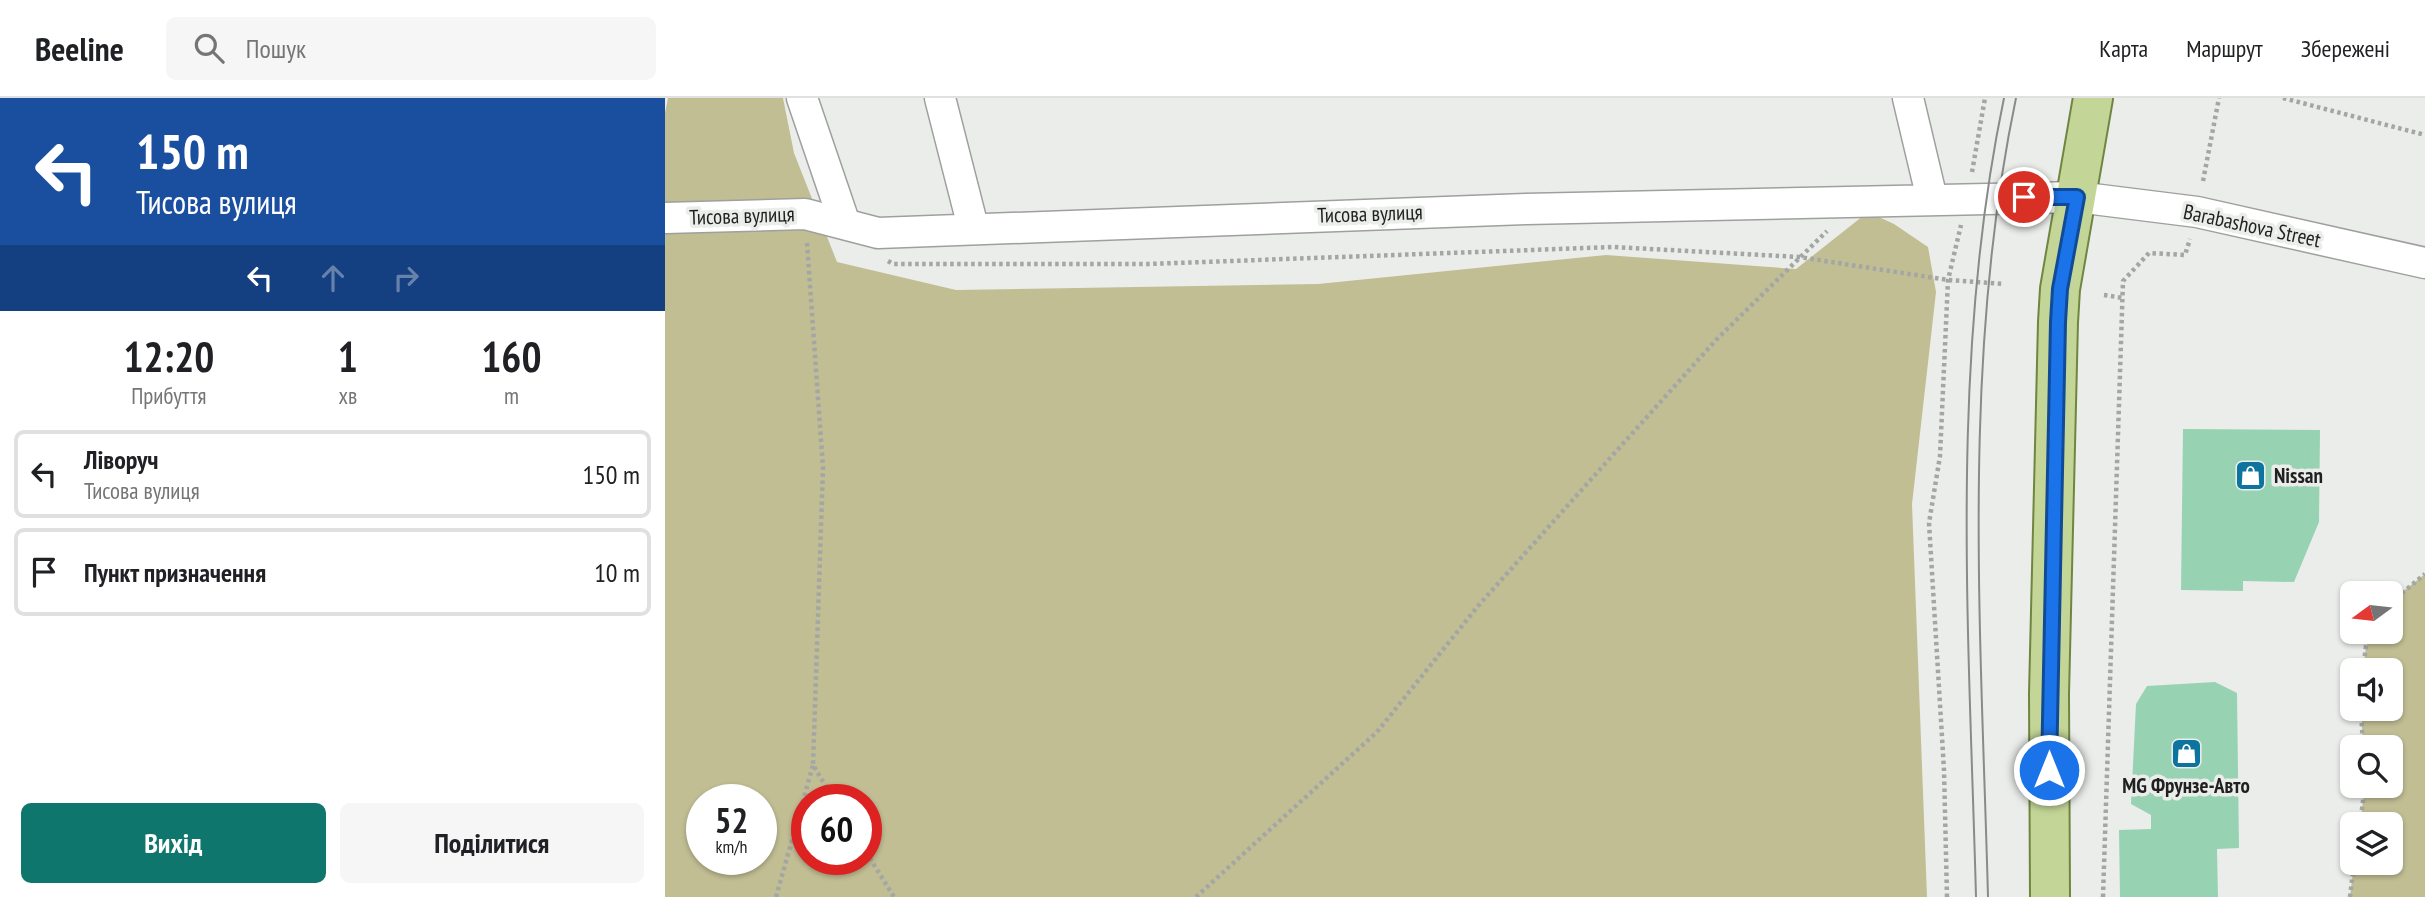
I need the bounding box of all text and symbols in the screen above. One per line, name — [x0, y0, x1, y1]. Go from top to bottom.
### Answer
search box — [166, 17, 656, 80]
text: Beeline — [35, 27, 124, 70]
icon: search — [190, 29, 228, 67]
text: Пошук — [246, 32, 306, 65]
text: Карта — [2099, 33, 2148, 64]
text: Маршрут — [2186, 33, 2263, 64]
text: Збережені — [2301, 33, 2390, 64]
text: 150 m — [136, 119, 249, 183]
icon: left — [21, 126, 112, 217]
pin — [1994, 167, 2054, 227]
icon: arrive — [2005, 178, 2043, 216]
text: Тисова вулиця — [136, 181, 297, 223]
street label: Тисова вулиця — [1317, 198, 1423, 229]
street label: Barabashova Street — [2181, 198, 2323, 253]
street label: Тисова вулиця — [689, 200, 795, 231]
icon: left — [241, 259, 279, 297]
icon: ahead — [314, 259, 352, 297]
icon: right — [387, 259, 425, 297]
text: 12:20 — [123, 329, 214, 384]
text: 1 — [338, 329, 358, 384]
text: 160 — [481, 329, 542, 384]
text: Прибуття — [131, 381, 207, 410]
text: хв — [338, 381, 357, 410]
text: m — [504, 381, 519, 410]
text: Ліворуч — [84, 443, 158, 476]
icon: left — [25, 455, 63, 493]
text: 150 m — [582, 458, 640, 491]
shop icon: Nissan — [2234, 459, 2268, 493]
place label: Nissan — [2274, 462, 2323, 489]
text: Тисова вулиця — [84, 476, 200, 505]
icon: arrive — [25, 553, 63, 591]
text: Пункт призначення — [84, 556, 266, 589]
text: 10 m — [594, 556, 640, 589]
north arrow — [2340, 581, 2403, 644]
map controls — [2340, 581, 2403, 875]
button: sound — [2340, 658, 2403, 721]
position arrow — [2012, 733, 2086, 807]
button: search — [2340, 735, 2403, 798]
shop icon: MG Фрунзе-Авто — [2169, 737, 2203, 771]
place label: MG Фрунзе-Авто — [2122, 772, 2250, 799]
speed limit sign: 60 — [791, 784, 882, 875]
text: 52 — [715, 797, 748, 843]
button: Вихід — [21, 803, 326, 883]
button: Поділитися — [340, 803, 644, 883]
button: layers — [2340, 812, 2403, 875]
text: km/h — [716, 835, 747, 858]

